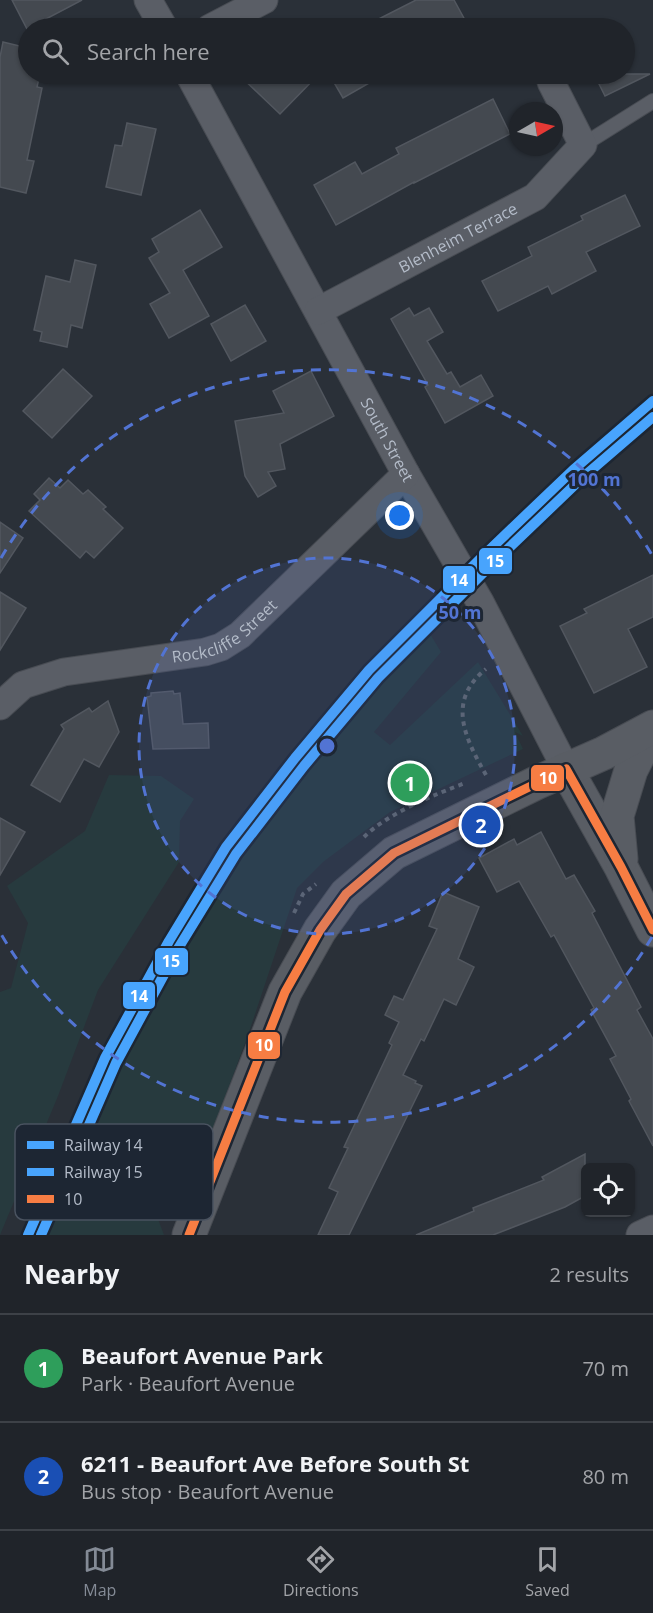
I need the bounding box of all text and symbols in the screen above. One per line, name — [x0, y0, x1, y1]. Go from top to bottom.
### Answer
search box — [18, 18, 635, 84]
icon: search — [39, 35, 72, 68]
text: Search here — [87, 36, 210, 66]
north arrow — [509, 102, 563, 156]
street label: Blenheim Terrace — [395, 197, 521, 278]
street label: South Street — [356, 394, 419, 486]
text: 100 m — [567, 467, 621, 491]
your location — [385, 501, 414, 530]
line badge: 15 — [478, 547, 513, 575]
text: 15 — [486, 550, 504, 572]
line badge: 14 — [442, 565, 476, 594]
text: 14 — [450, 569, 468, 591]
street label: Rockcliffe Street — [170, 594, 282, 668]
text: 50 m — [439, 600, 481, 624]
centre of rings — [317, 736, 337, 756]
pin: 1 — [390, 760, 430, 806]
line badge: 10 — [530, 764, 565, 792]
text: 10 — [539, 767, 557, 789]
pin: 2 — [462, 802, 500, 848]
line badge: 15 — [154, 947, 189, 976]
text: 15 — [162, 950, 180, 972]
line badge: 14 — [122, 981, 156, 1010]
text: 14 — [130, 985, 148, 1007]
line badge: 10 — [247, 1031, 281, 1060]
text: 10 — [255, 1034, 273, 1056]
legend — [15, 1124, 213, 1220]
text: Railway 14 — [64, 1134, 143, 1156]
text: Railway 15 — [64, 1161, 143, 1183]
map controls — [581, 1163, 635, 1217]
button: locate — [581, 1163, 635, 1217]
text: 10 — [64, 1188, 82, 1210]
text: Nearby — [24, 1256, 119, 1292]
text: 2 results — [549, 1261, 629, 1288]
text: Beaufort Avenue Park — [81, 1340, 323, 1370]
text: 1 — [38, 1355, 49, 1382]
text: 70 m — [582, 1355, 629, 1382]
text: Park · Beaufort Avenue — [81, 1370, 295, 1397]
text: 6211 - Beaufort Ave Before South St — [81, 1448, 469, 1478]
text: 2 — [38, 1463, 49, 1490]
text: 80 m — [582, 1463, 629, 1490]
text: Bus stop · Beaufort Avenue — [81, 1478, 334, 1505]
tab: Map — [83, 1543, 116, 1601]
tab: Directions — [283, 1543, 359, 1601]
tab: Saved — [525, 1543, 570, 1601]

